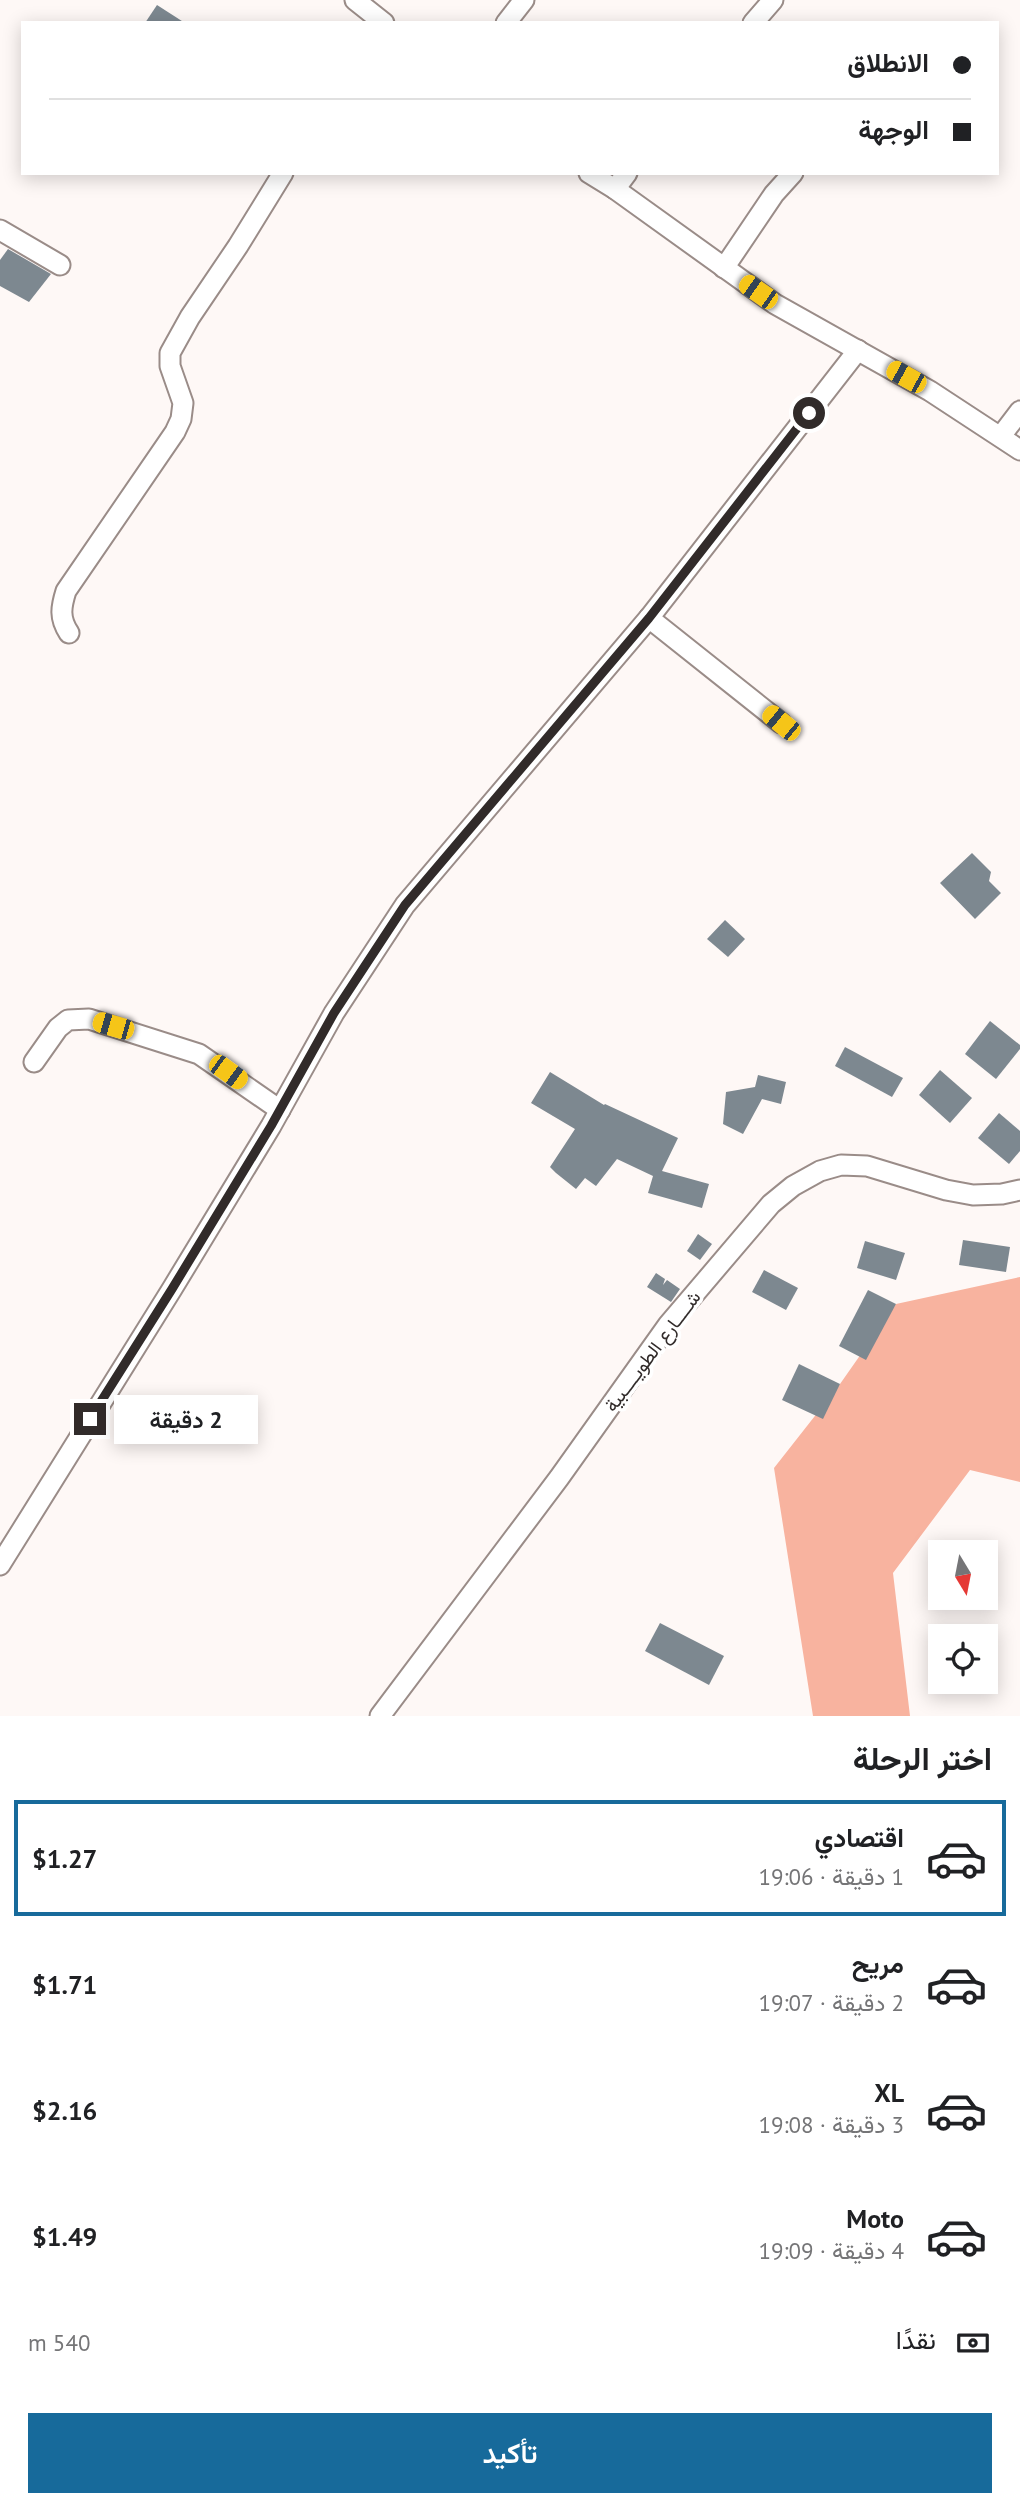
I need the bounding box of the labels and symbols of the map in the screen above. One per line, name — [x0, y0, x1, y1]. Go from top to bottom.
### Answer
car — [735, 271, 782, 313]
car — [883, 358, 930, 396]
route start — [793, 397, 825, 429]
car — [759, 702, 804, 744]
car — [90, 1010, 137, 1042]
car — [205, 1051, 252, 1093]
street label: شــــارع الطويــــبية — [599, 1286, 706, 1417]
callout: 2 دقيقة — [114, 1394, 258, 1444]
route end — [74, 1403, 106, 1435]
north arrow — [928, 1540, 998, 1610]

